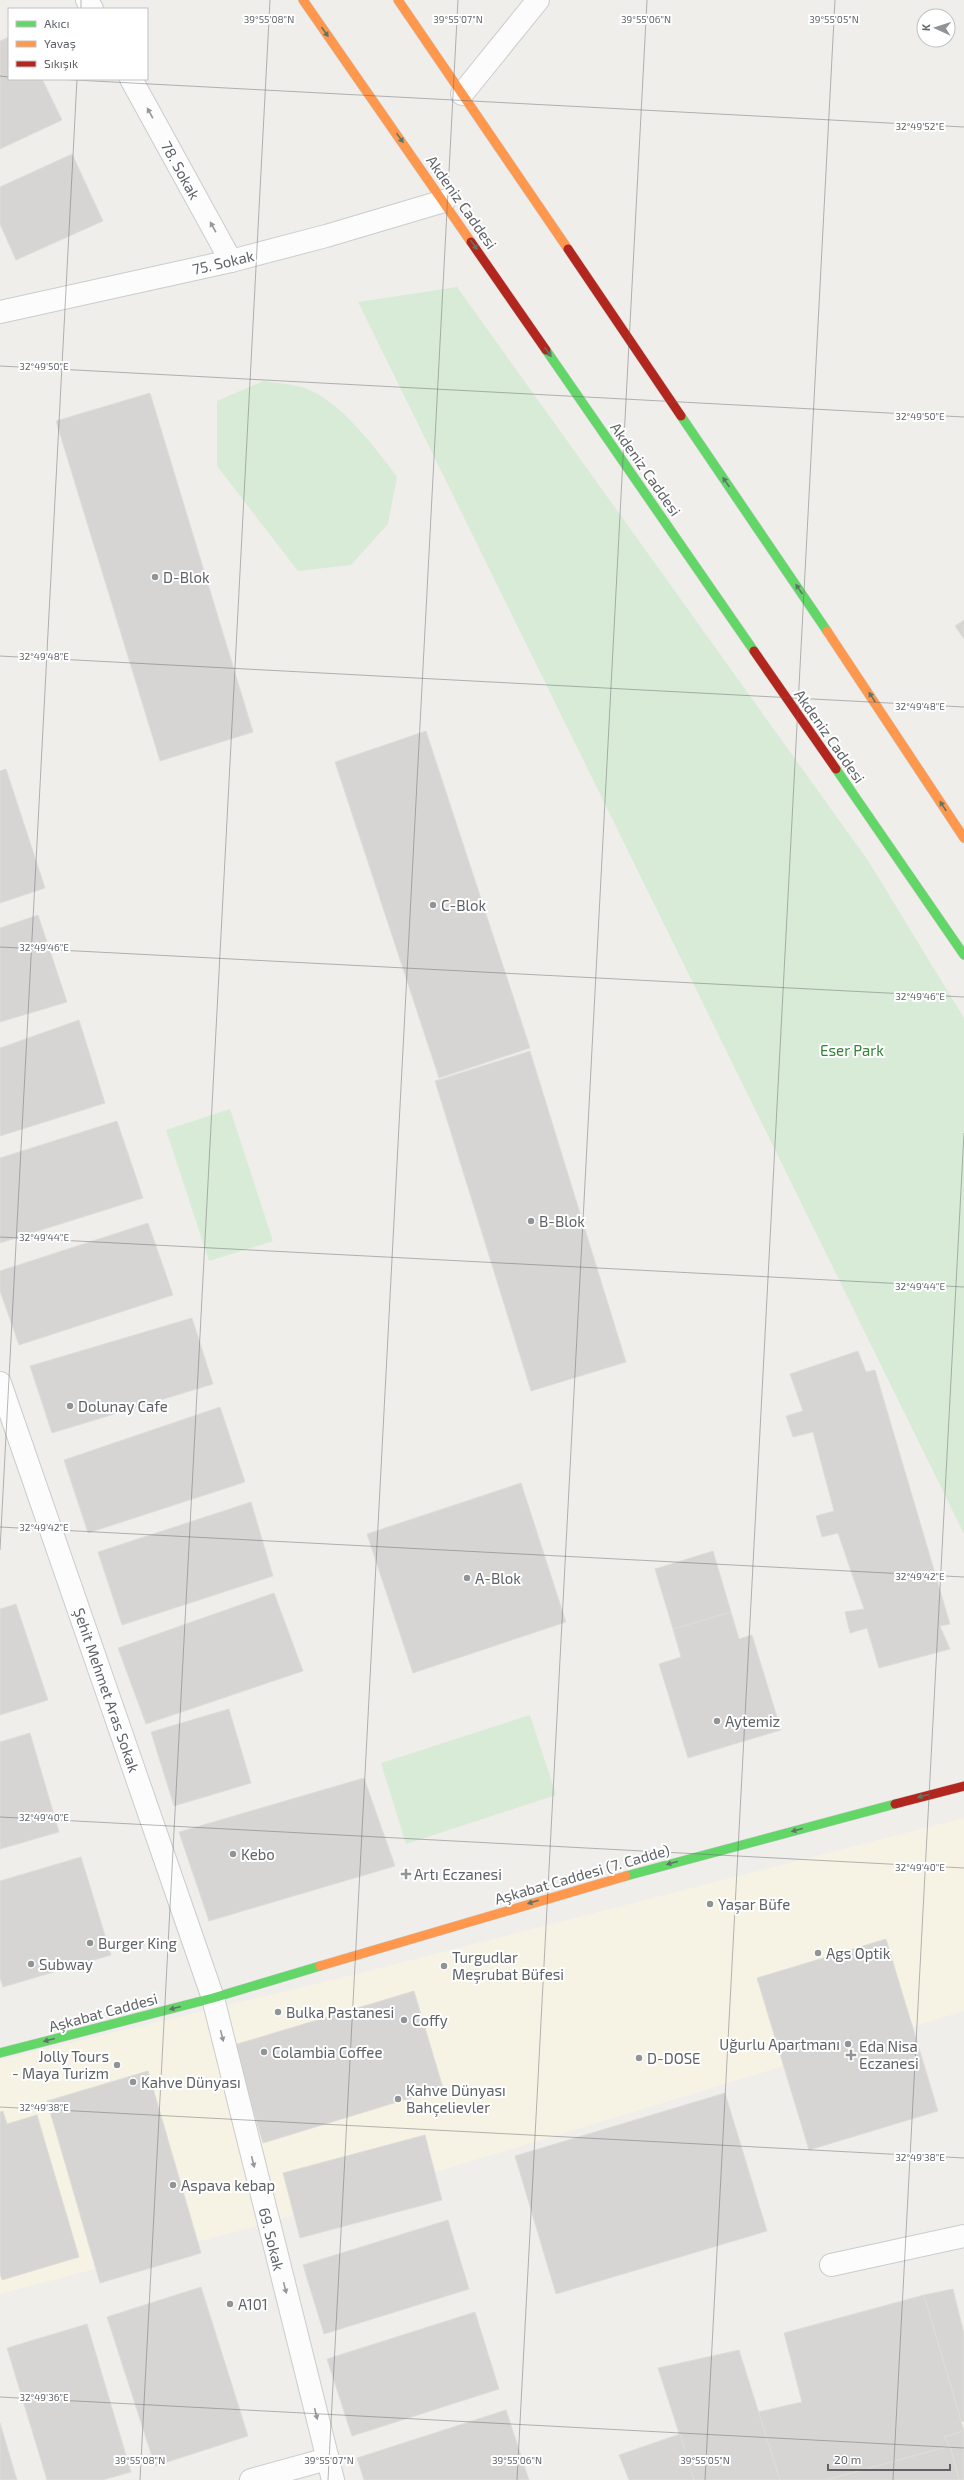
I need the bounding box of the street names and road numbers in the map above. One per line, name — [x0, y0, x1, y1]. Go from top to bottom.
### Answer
street label: 78. Sokak — [158, 138, 205, 203]
street label: Akdeniz Caddesi — [423, 152, 501, 252]
street label: 75. Sokak — [190, 246, 256, 278]
street label: Akdeniz Caddesi — [607, 419, 685, 519]
street label: Akdeniz Caddesi — [791, 686, 869, 786]
street label: Şehit Mehmet Aras Sokak — [69, 1605, 144, 1775]
street label: Aşkabat Caddesi (7. Cadde) — [492, 1840, 672, 1909]
street label: Aşkabat Caddesi — [47, 1989, 160, 2036]
street label: 69. Sokak — [255, 2206, 289, 2273]

